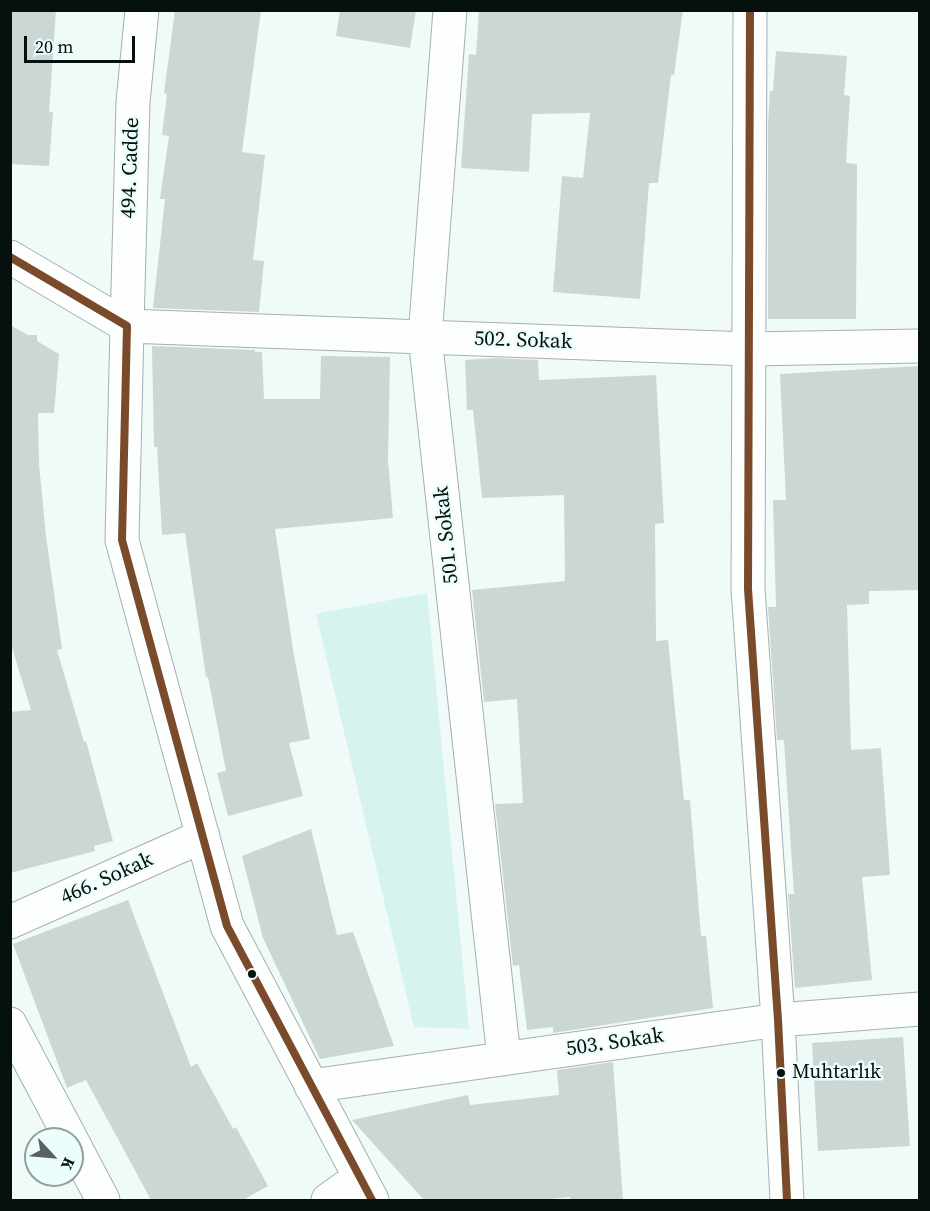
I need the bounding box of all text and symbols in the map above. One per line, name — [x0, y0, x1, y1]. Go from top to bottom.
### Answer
scale bar — [27, 24, 138, 62]
text: 20 m — [35, 34, 73, 59]
street label: 494. Cadde — [117, 117, 145, 219]
street label: 502. Sokak — [473, 327, 573, 355]
street label: 501. Sokak — [429, 485, 465, 585]
street label: 466. Sokak — [57, 847, 157, 911]
unlabelled marker — [246, 968, 258, 980]
street label: 503. Sokak — [565, 1024, 665, 1062]
place label: Muhtarlık — [792, 1061, 881, 1085]
marker: Muhtarlık — [775, 1067, 787, 1079]
north arrow — [24, 1127, 84, 1187]
text: K — [56, 1154, 81, 1174]

